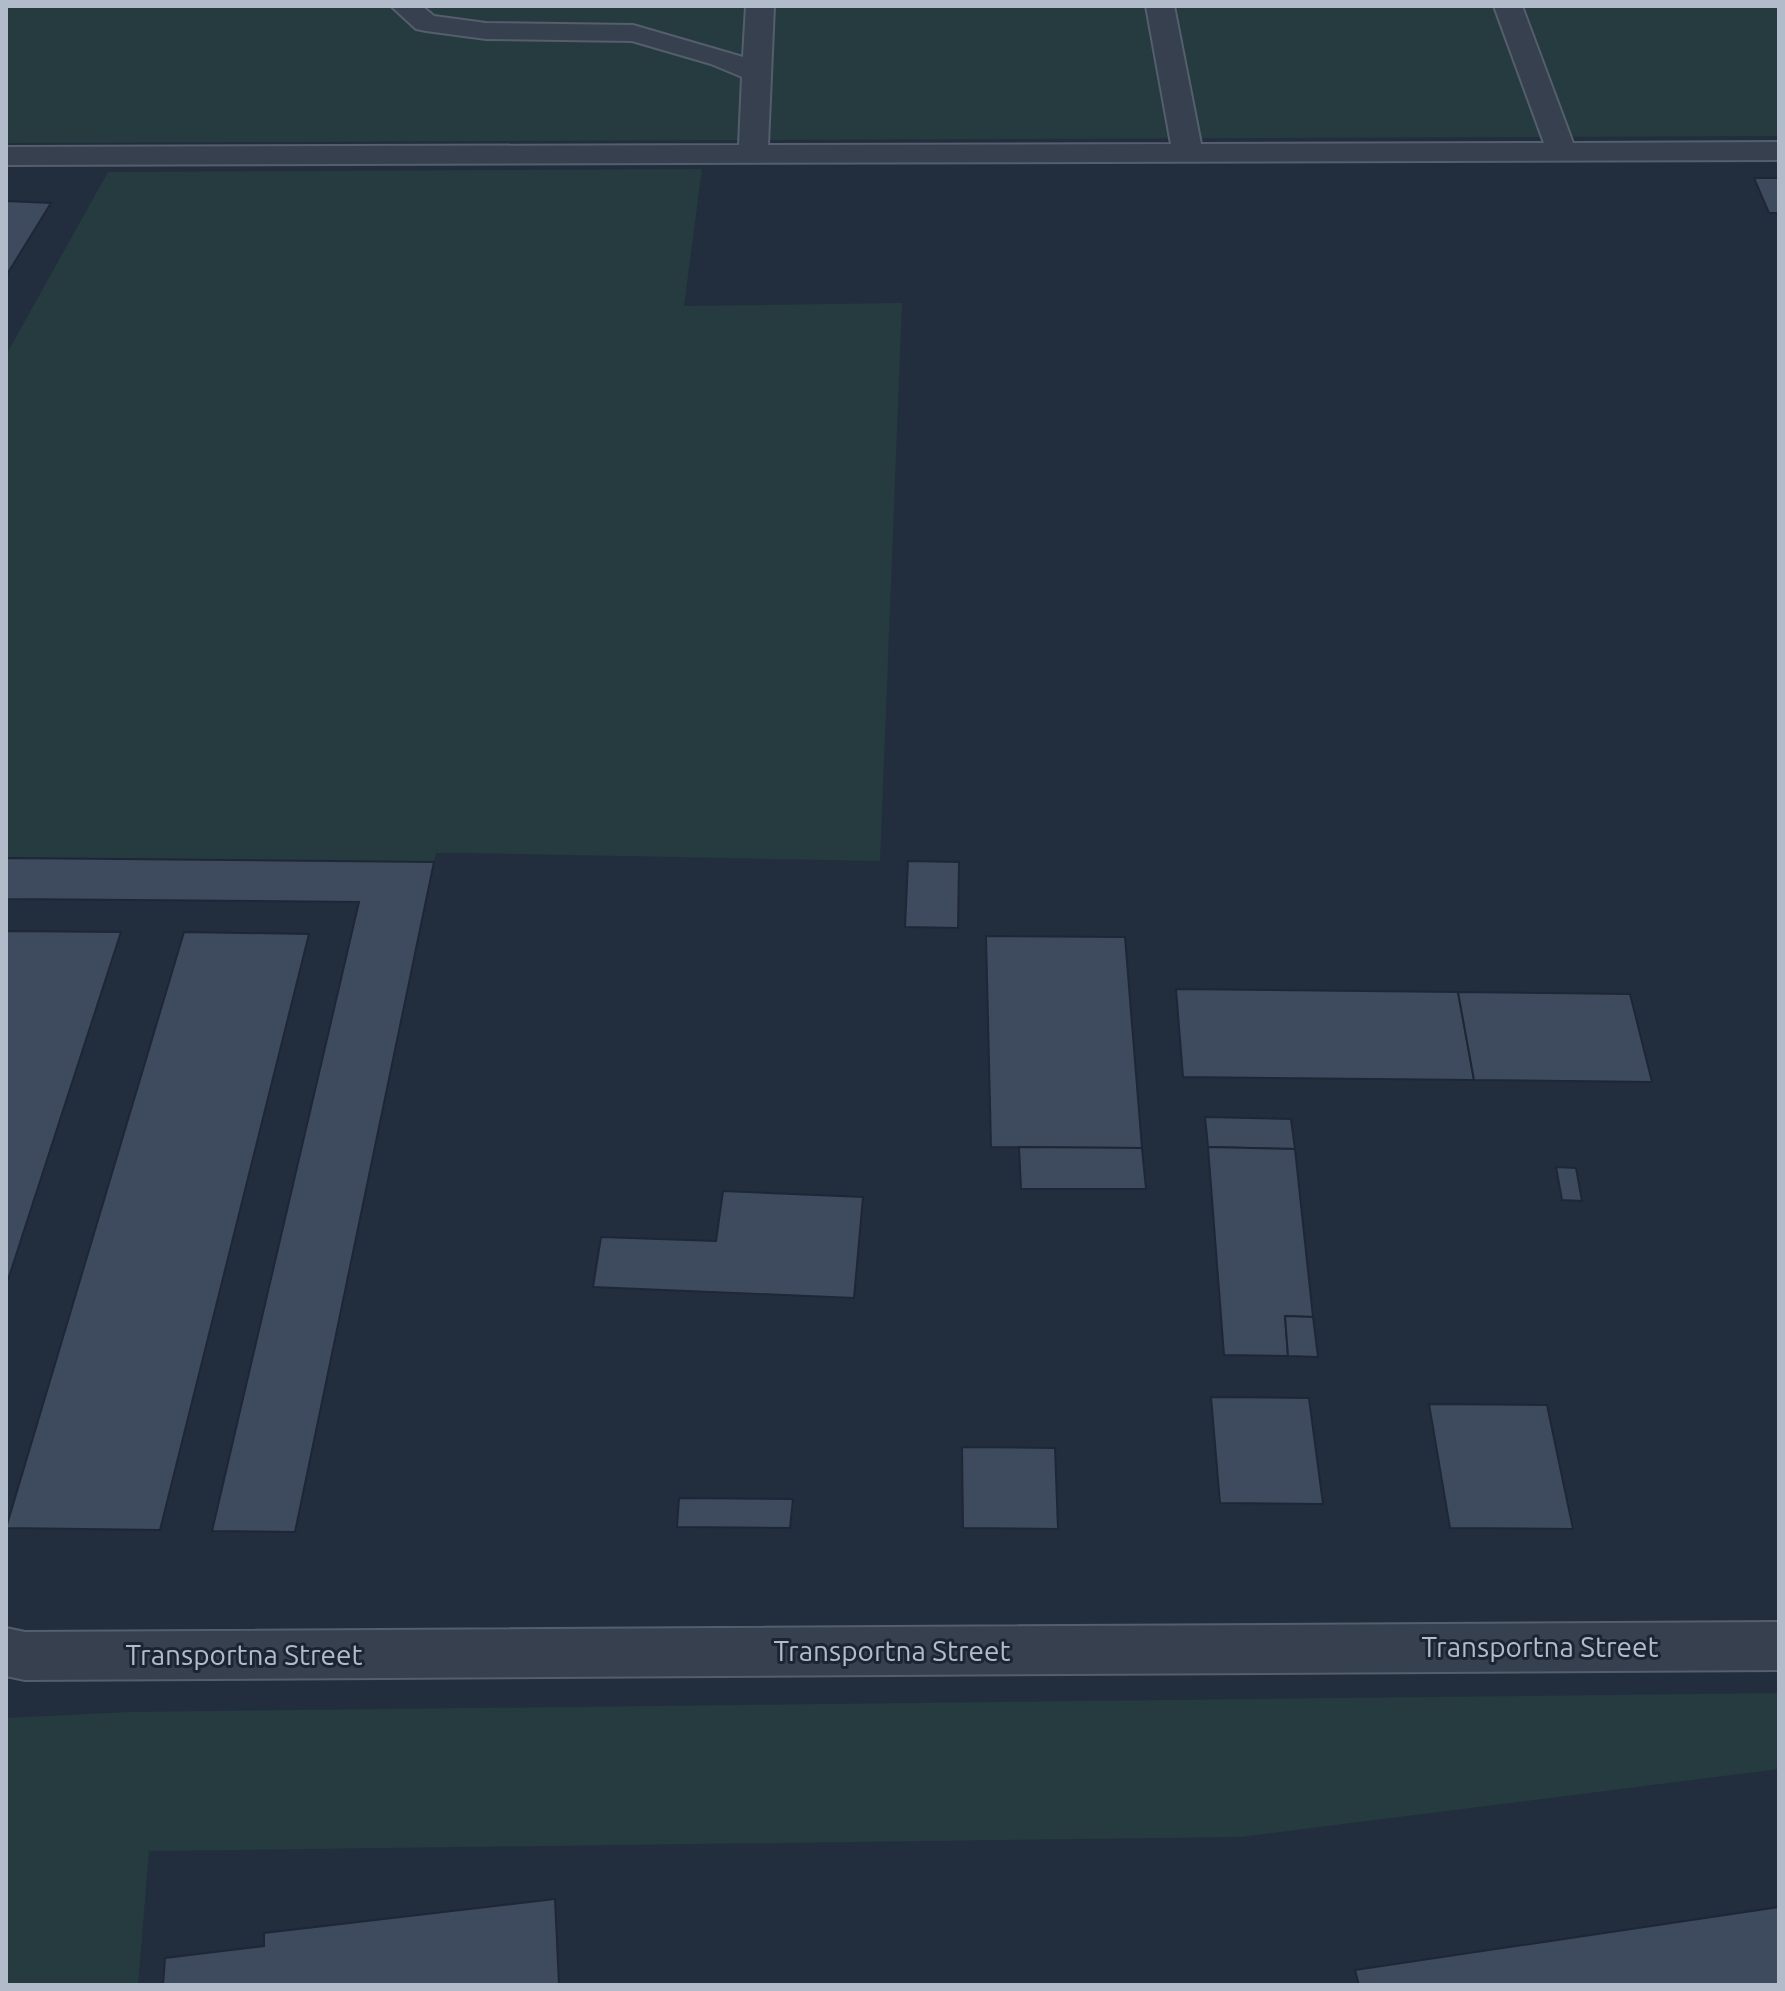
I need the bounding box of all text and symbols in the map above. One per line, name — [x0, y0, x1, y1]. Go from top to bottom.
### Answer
street label: Transportna Street — [1421, 1631, 1659, 1662]
street label: Transportna Street — [773, 1635, 1011, 1666]
street label: Transportna Street — [125, 1639, 363, 1670]

